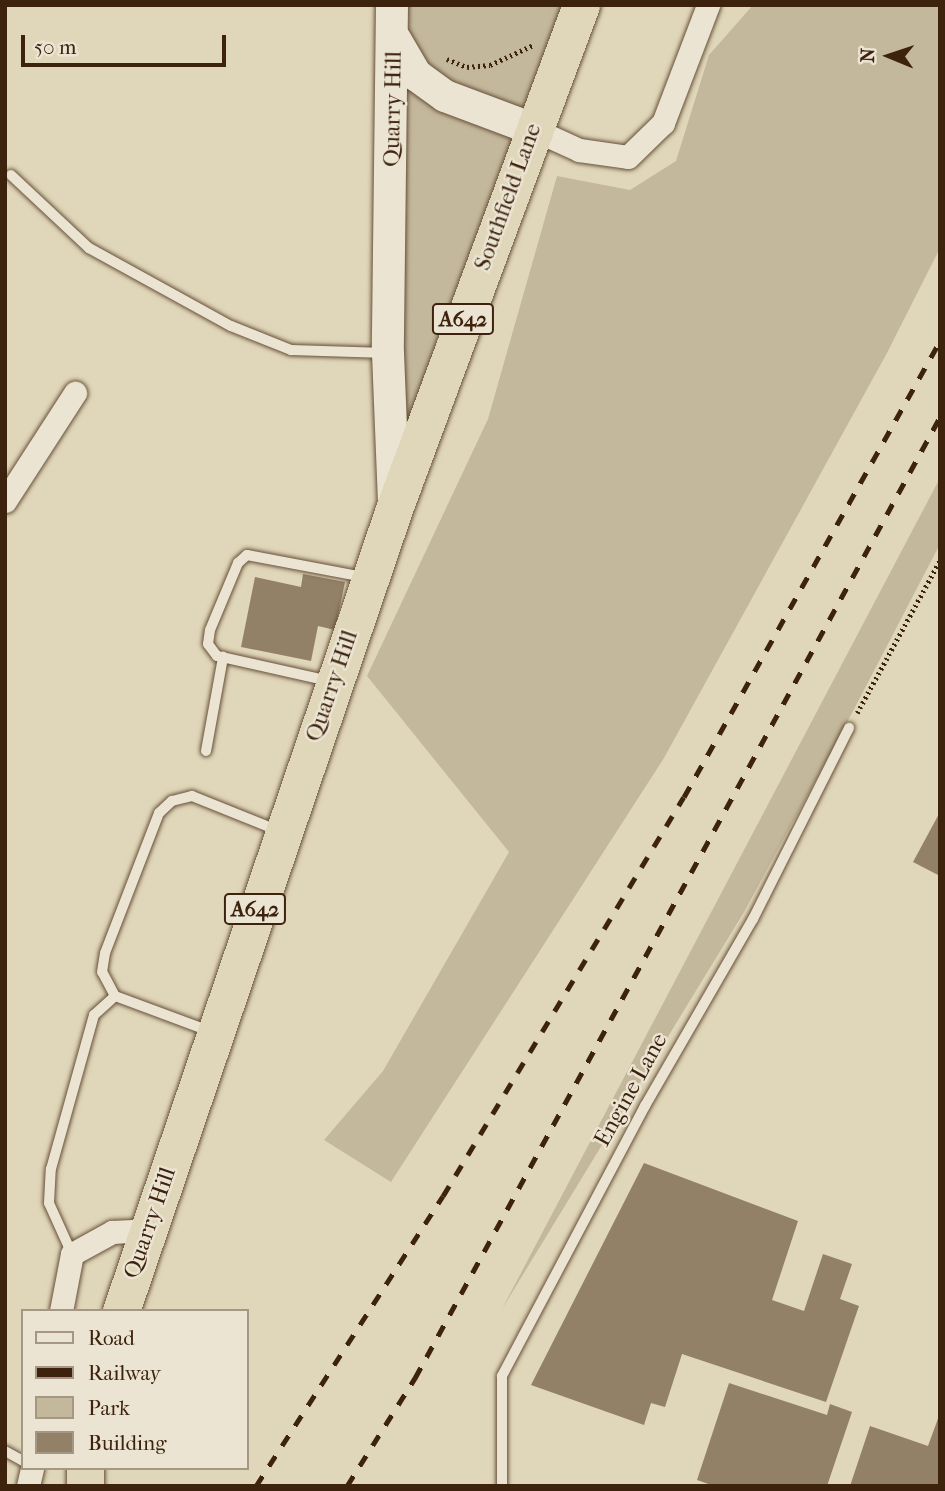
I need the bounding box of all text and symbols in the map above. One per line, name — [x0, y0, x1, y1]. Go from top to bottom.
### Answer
scale bar — [24, 21, 229, 65]
north arrow — [854, 21, 924, 91]
text: 50 m — [34, 35, 77, 59]
text: N — [857, 48, 879, 63]
street label: Quarry Hill — [378, 51, 408, 167]
street label: Southfield Lane — [469, 120, 547, 274]
road number: A642 — [432, 302, 494, 336]
street label: Quarry Hill — [300, 627, 364, 745]
road number: A642 — [224, 892, 286, 926]
street label: Engine Lane — [589, 1029, 673, 1151]
street label: Quarry Hill — [118, 1164, 182, 1282]
legend — [21, 1309, 248, 1470]
text: Road — [88, 1326, 135, 1350]
text: Railway — [88, 1361, 161, 1385]
text: Park — [88, 1396, 130, 1420]
text: Building — [88, 1431, 166, 1455]

